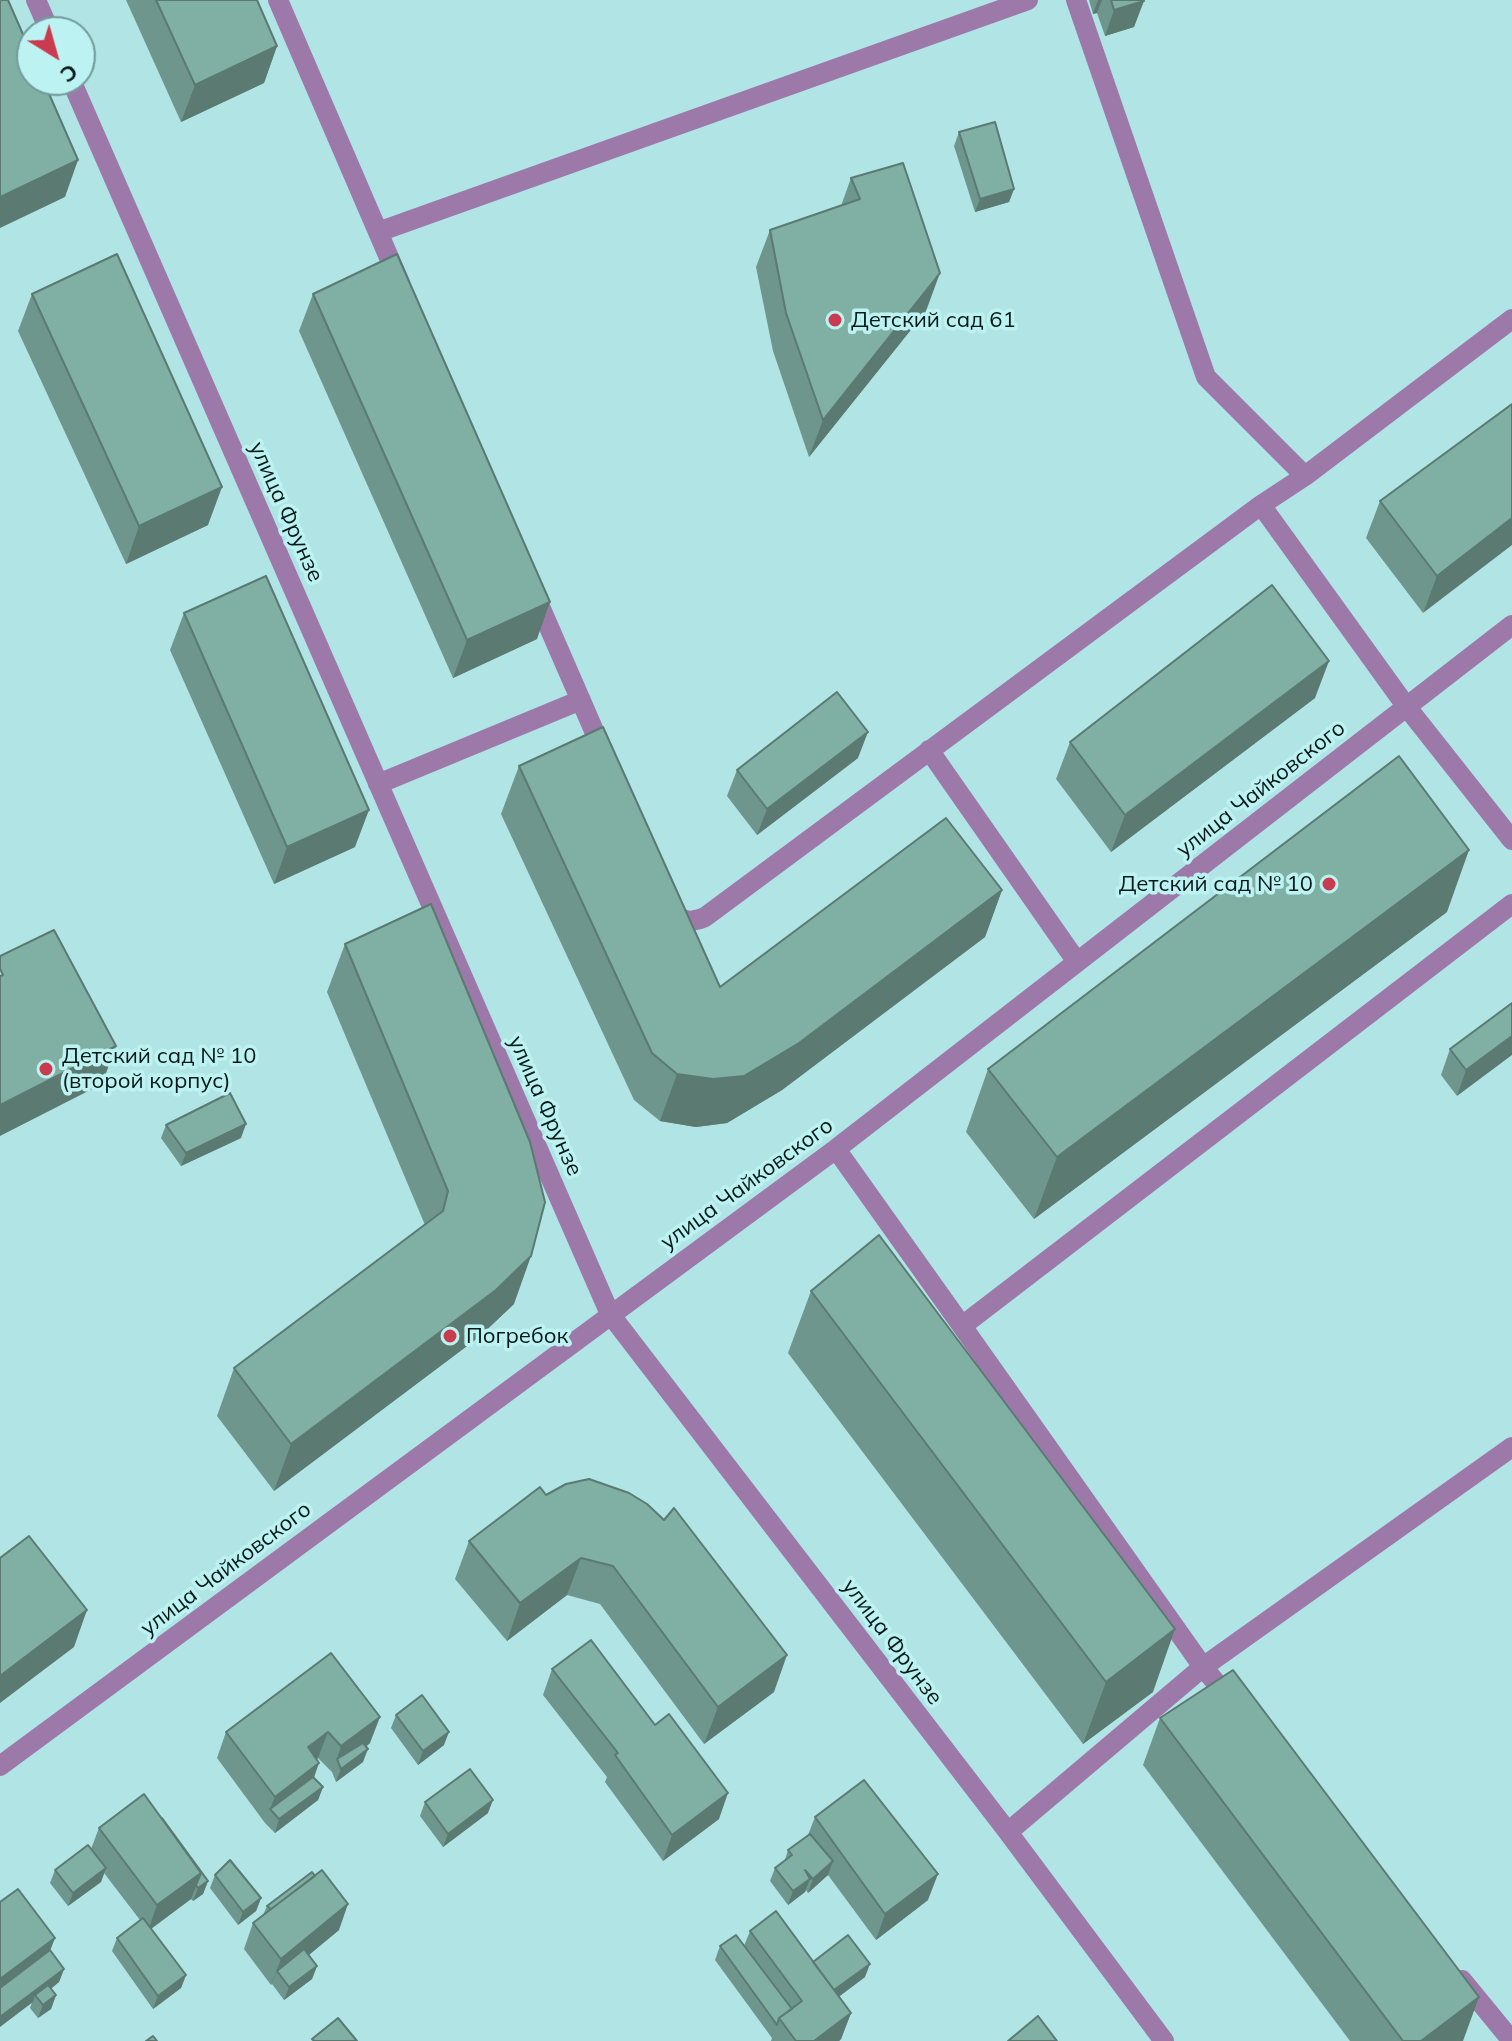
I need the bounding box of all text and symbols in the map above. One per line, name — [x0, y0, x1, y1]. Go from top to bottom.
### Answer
north arrow — [16, 16, 96, 96]
text: С — [55, 58, 84, 89]
place label: Детский сад 61 — [851, 307, 1016, 333]
marker: Детский сад 61 — [826, 311, 844, 329]
street label: улица Фрунзе — [243, 438, 329, 586]
street label: улица Чайковского — [1171, 715, 1351, 863]
place label: Детский сад № 10 — [1119, 871, 1313, 897]
marker: Детский сад № 10 — [1320, 875, 1338, 893]
street label: улица Фрунзе — [502, 1032, 588, 1180]
place label: Детский сад № 10 (второй корпус) — [62, 1043, 256, 1094]
marker: Детский сад № 10 (второй корпус) — [37, 1060, 55, 1078]
street label: улица Чайковского — [656, 1113, 838, 1255]
place label: Погребок — [466, 1323, 568, 1349]
marker: Погребок — [441, 1327, 459, 1345]
street label: улица Чайковского — [135, 1496, 317, 1642]
street label: улица Фрунзе — [836, 1574, 948, 1710]

